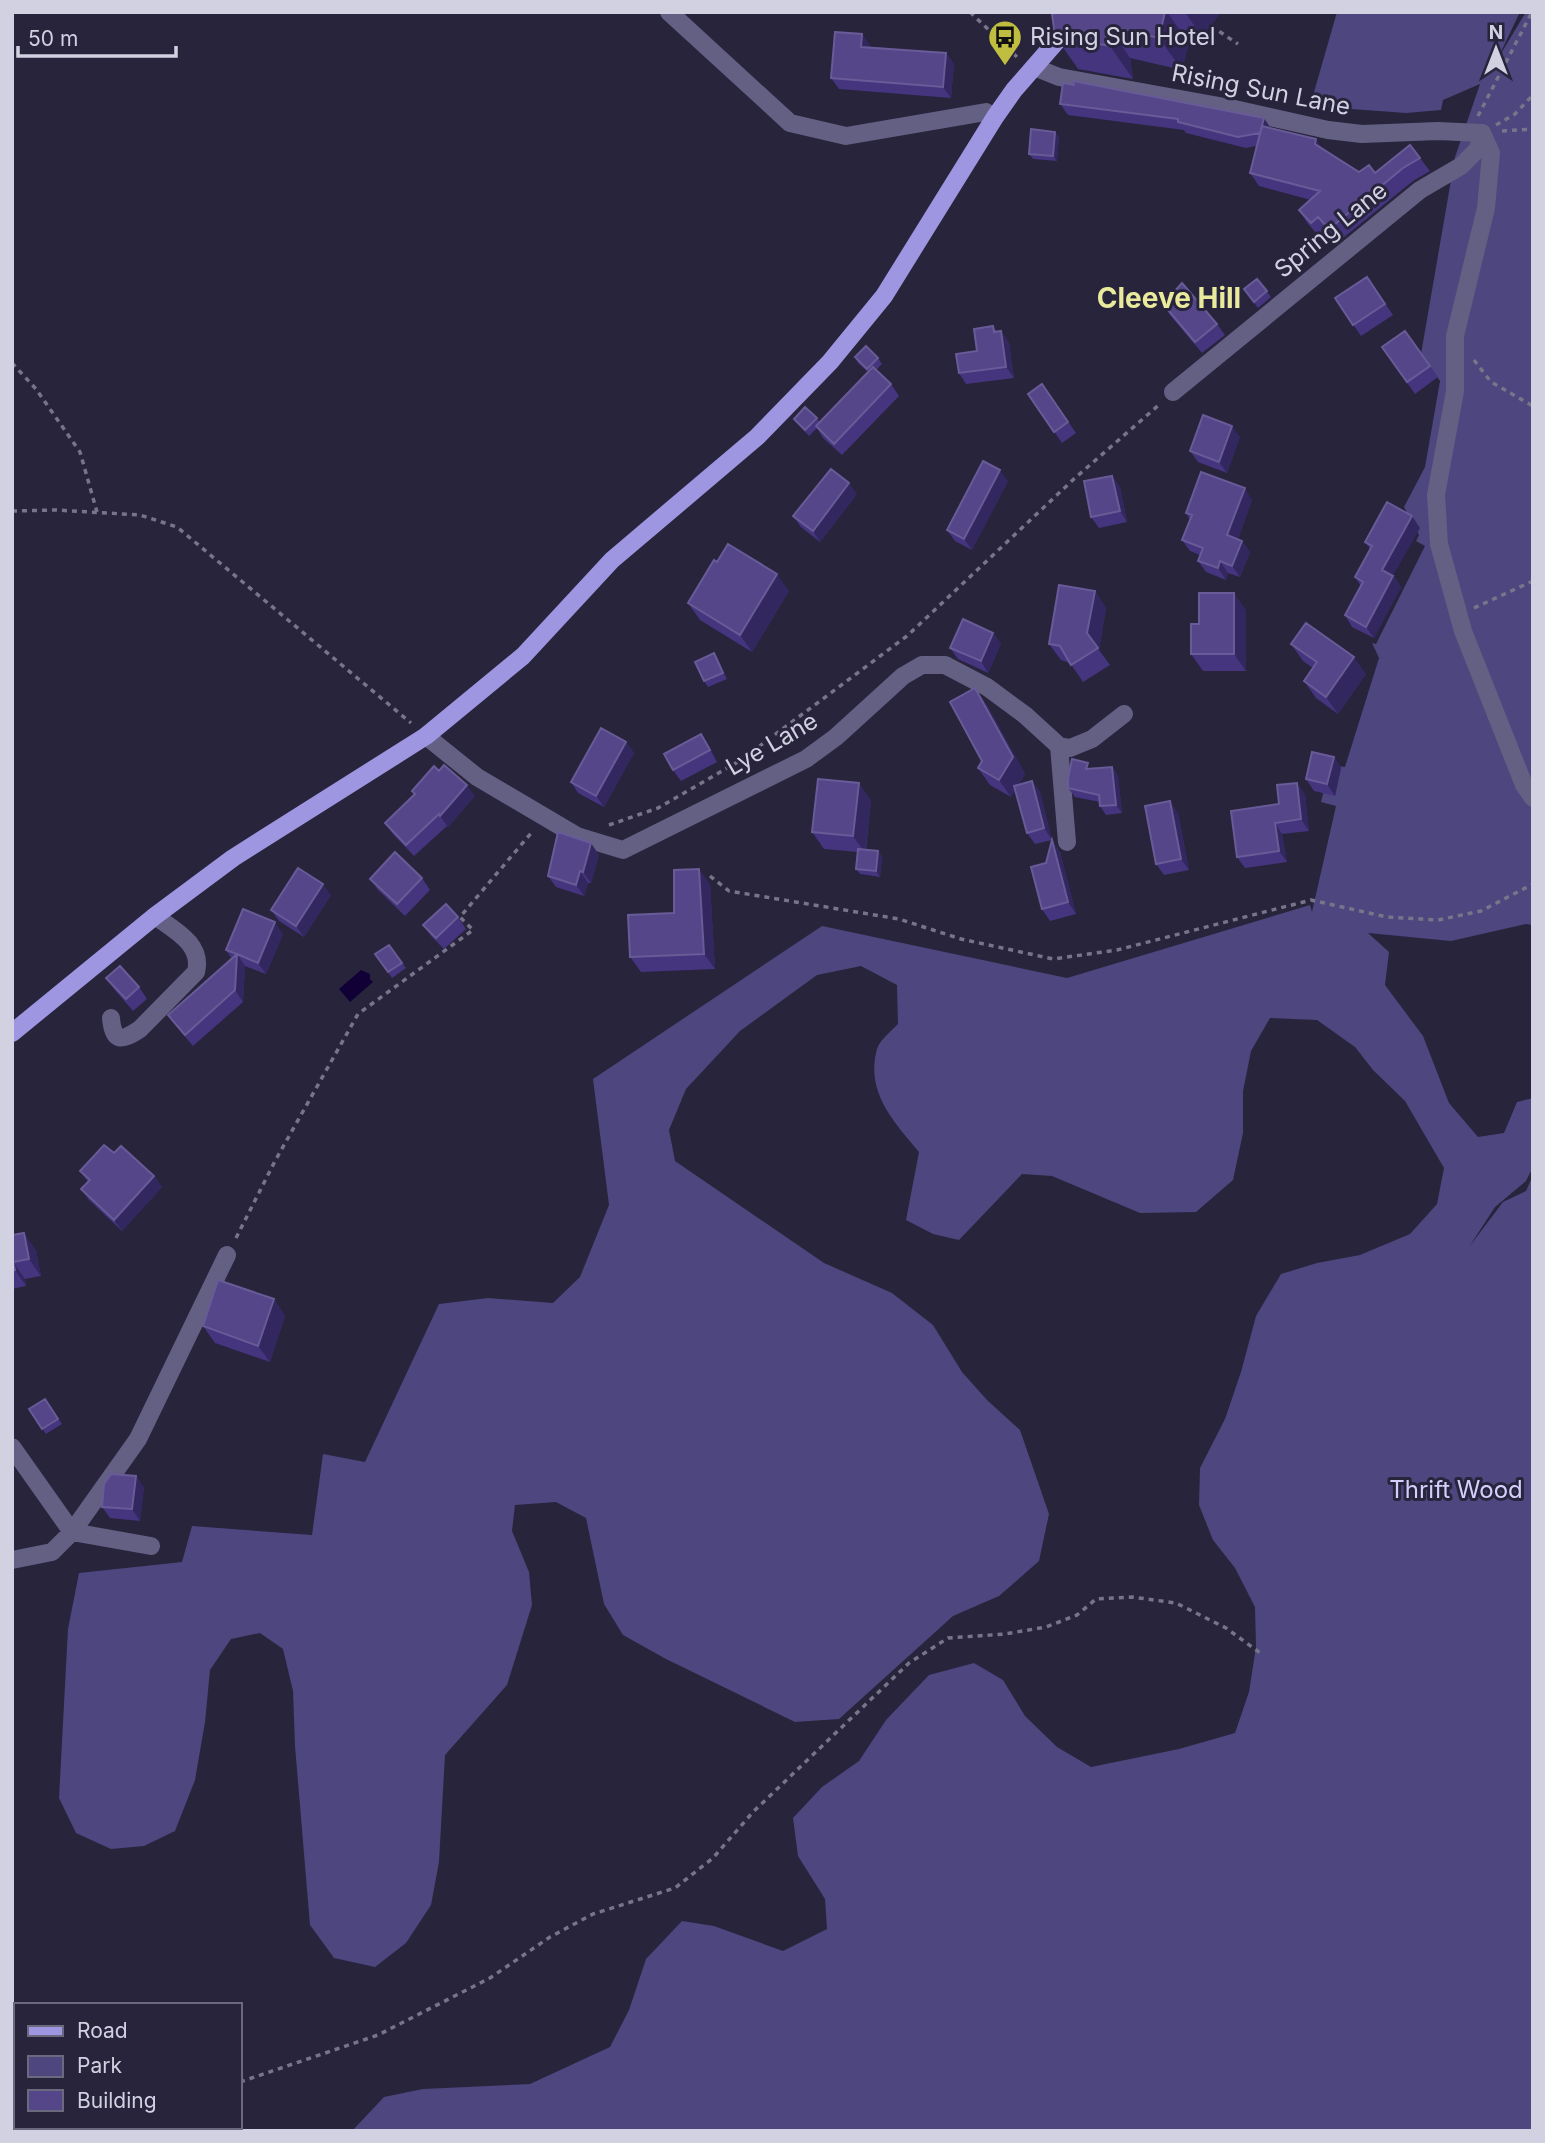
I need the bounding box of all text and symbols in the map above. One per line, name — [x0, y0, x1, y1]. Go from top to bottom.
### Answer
scale bar — [18, 14, 175, 58]
north arrow — [1461, 14, 1531, 84]
bus stop icon: Rising Sun Hotel — [986, 18, 1024, 67]
text: N — [1489, 21, 1503, 44]
place label: Rising Sun Hotel — [1030, 22, 1216, 51]
text: 50 m — [28, 26, 78, 51]
street label: Rising Sun Lane — [1169, 58, 1353, 121]
street label: Spring Lane — [1269, 175, 1393, 284]
district label: Cleeve Hill — [1097, 281, 1241, 315]
street label: Lye Lane — [721, 706, 823, 781]
park label: Thrift Wood — [1389, 1475, 1523, 1504]
legend — [14, 2003, 242, 2129]
text: Road — [77, 2018, 128, 2043]
text: Park — [77, 2053, 122, 2078]
text: Building — [77, 2088, 157, 2113]

